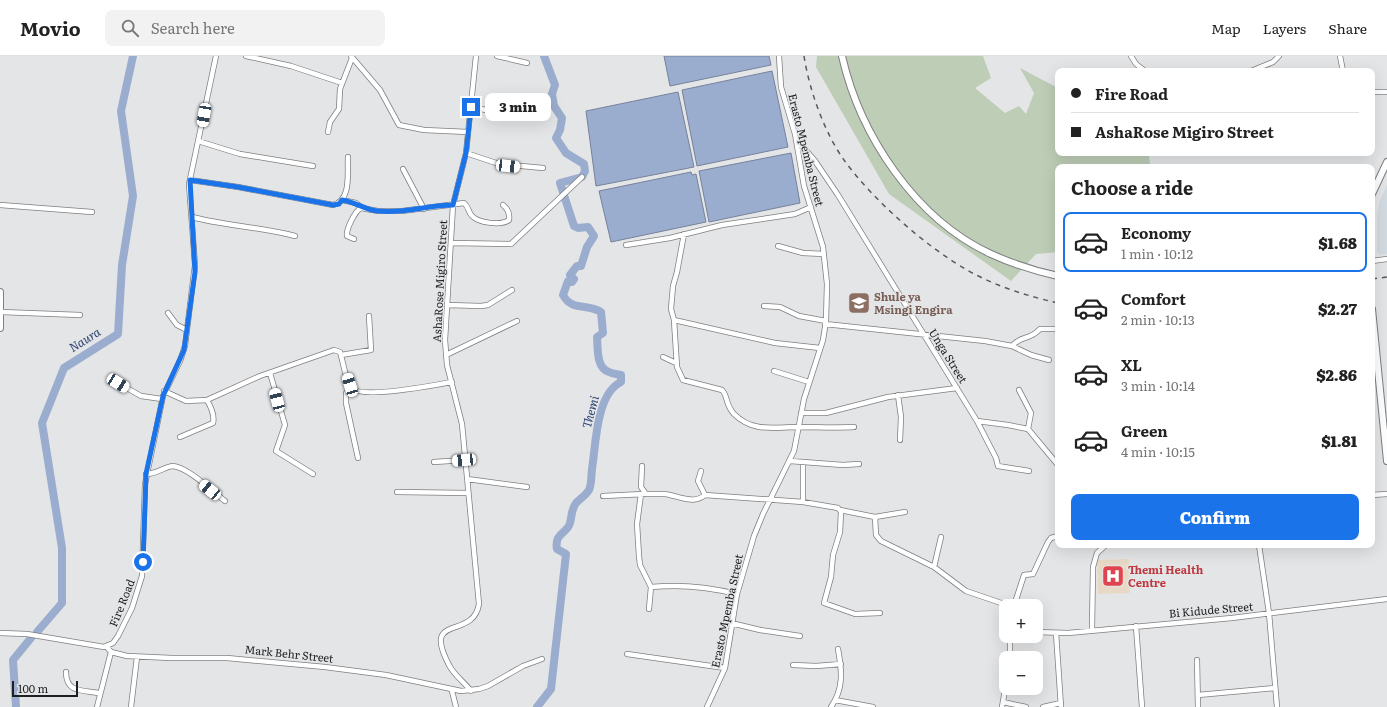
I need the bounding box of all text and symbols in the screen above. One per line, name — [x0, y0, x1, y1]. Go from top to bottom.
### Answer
search box — [105, 10, 385, 46]
text: Movio — [20, 14, 81, 42]
text: Search here — [151, 16, 235, 39]
icon: search — [119, 17, 141, 39]
text: Map — [1211, 18, 1241, 38]
text: Layers — [1263, 18, 1306, 38]
text: Share — [1328, 18, 1367, 38]
text: Fire Road — [1095, 82, 1168, 105]
street label: Erasto Mpemba Street — [785, 92, 829, 208]
callout: 3 min — [485, 93, 551, 121]
text: 3 min — [499, 97, 537, 116]
route end — [462, 98, 480, 116]
car — [196, 102, 212, 128]
text: AshaRose Migiro Street — [1095, 120, 1274, 143]
car — [495, 159, 521, 173]
text: Choose a ride — [1071, 174, 1193, 201]
street label: AshaRose Migiro Street — [428, 219, 450, 343]
text: Economy — [1121, 221, 1191, 244]
icon: car — [1073, 224, 1109, 260]
text: $1.68 — [1318, 231, 1357, 254]
text: 1 min · 10:12 — [1121, 244, 1193, 263]
text: Comfort — [1121, 287, 1186, 310]
place label: Shule ya Msingi Engira — [874, 288, 953, 317]
school or university icon: Shule ya Msingi Engira — [846, 290, 872, 316]
icon: car — [1073, 290, 1109, 326]
text: $2.27 — [1318, 297, 1357, 320]
text: 2 min · 10:13 — [1121, 310, 1195, 329]
water label: Naura — [65, 322, 104, 356]
street label: Unga Street — [926, 325, 972, 386]
text: XL — [1121, 353, 1142, 376]
icon: car — [1073, 356, 1109, 392]
text: $2.86 — [1316, 363, 1357, 386]
car — [105, 372, 131, 394]
car — [341, 372, 359, 398]
text: 3 min · 10:14 — [1121, 376, 1195, 395]
car — [268, 387, 286, 413]
water label: Themi — [577, 393, 603, 430]
text: Green — [1121, 419, 1168, 442]
icon: car — [1073, 422, 1109, 458]
text: $1.81 — [1321, 429, 1357, 452]
text: 4 min · 10:15 — [1121, 442, 1195, 461]
car — [452, 453, 476, 467]
car — [197, 478, 223, 502]
button: Confirm — [1071, 494, 1359, 540]
street label: Erasto Mpemba Street — [706, 552, 746, 669]
route start — [134, 553, 152, 571]
place label: Themi Health Centre — [1128, 561, 1204, 590]
hospital icon: Themi Health Centre — [1100, 563, 1126, 589]
street label: Fire Road — [104, 576, 138, 629]
street label: Bi Kidude Street — [1168, 597, 1254, 621]
map controls — [999, 599, 1043, 695]
button: + — [999, 599, 1043, 643]
street label: Mark Behr Street — [244, 640, 335, 666]
button: − — [999, 651, 1043, 695]
scale bar — [12, 679, 78, 698]
text: 100 m — [18, 680, 48, 696]

